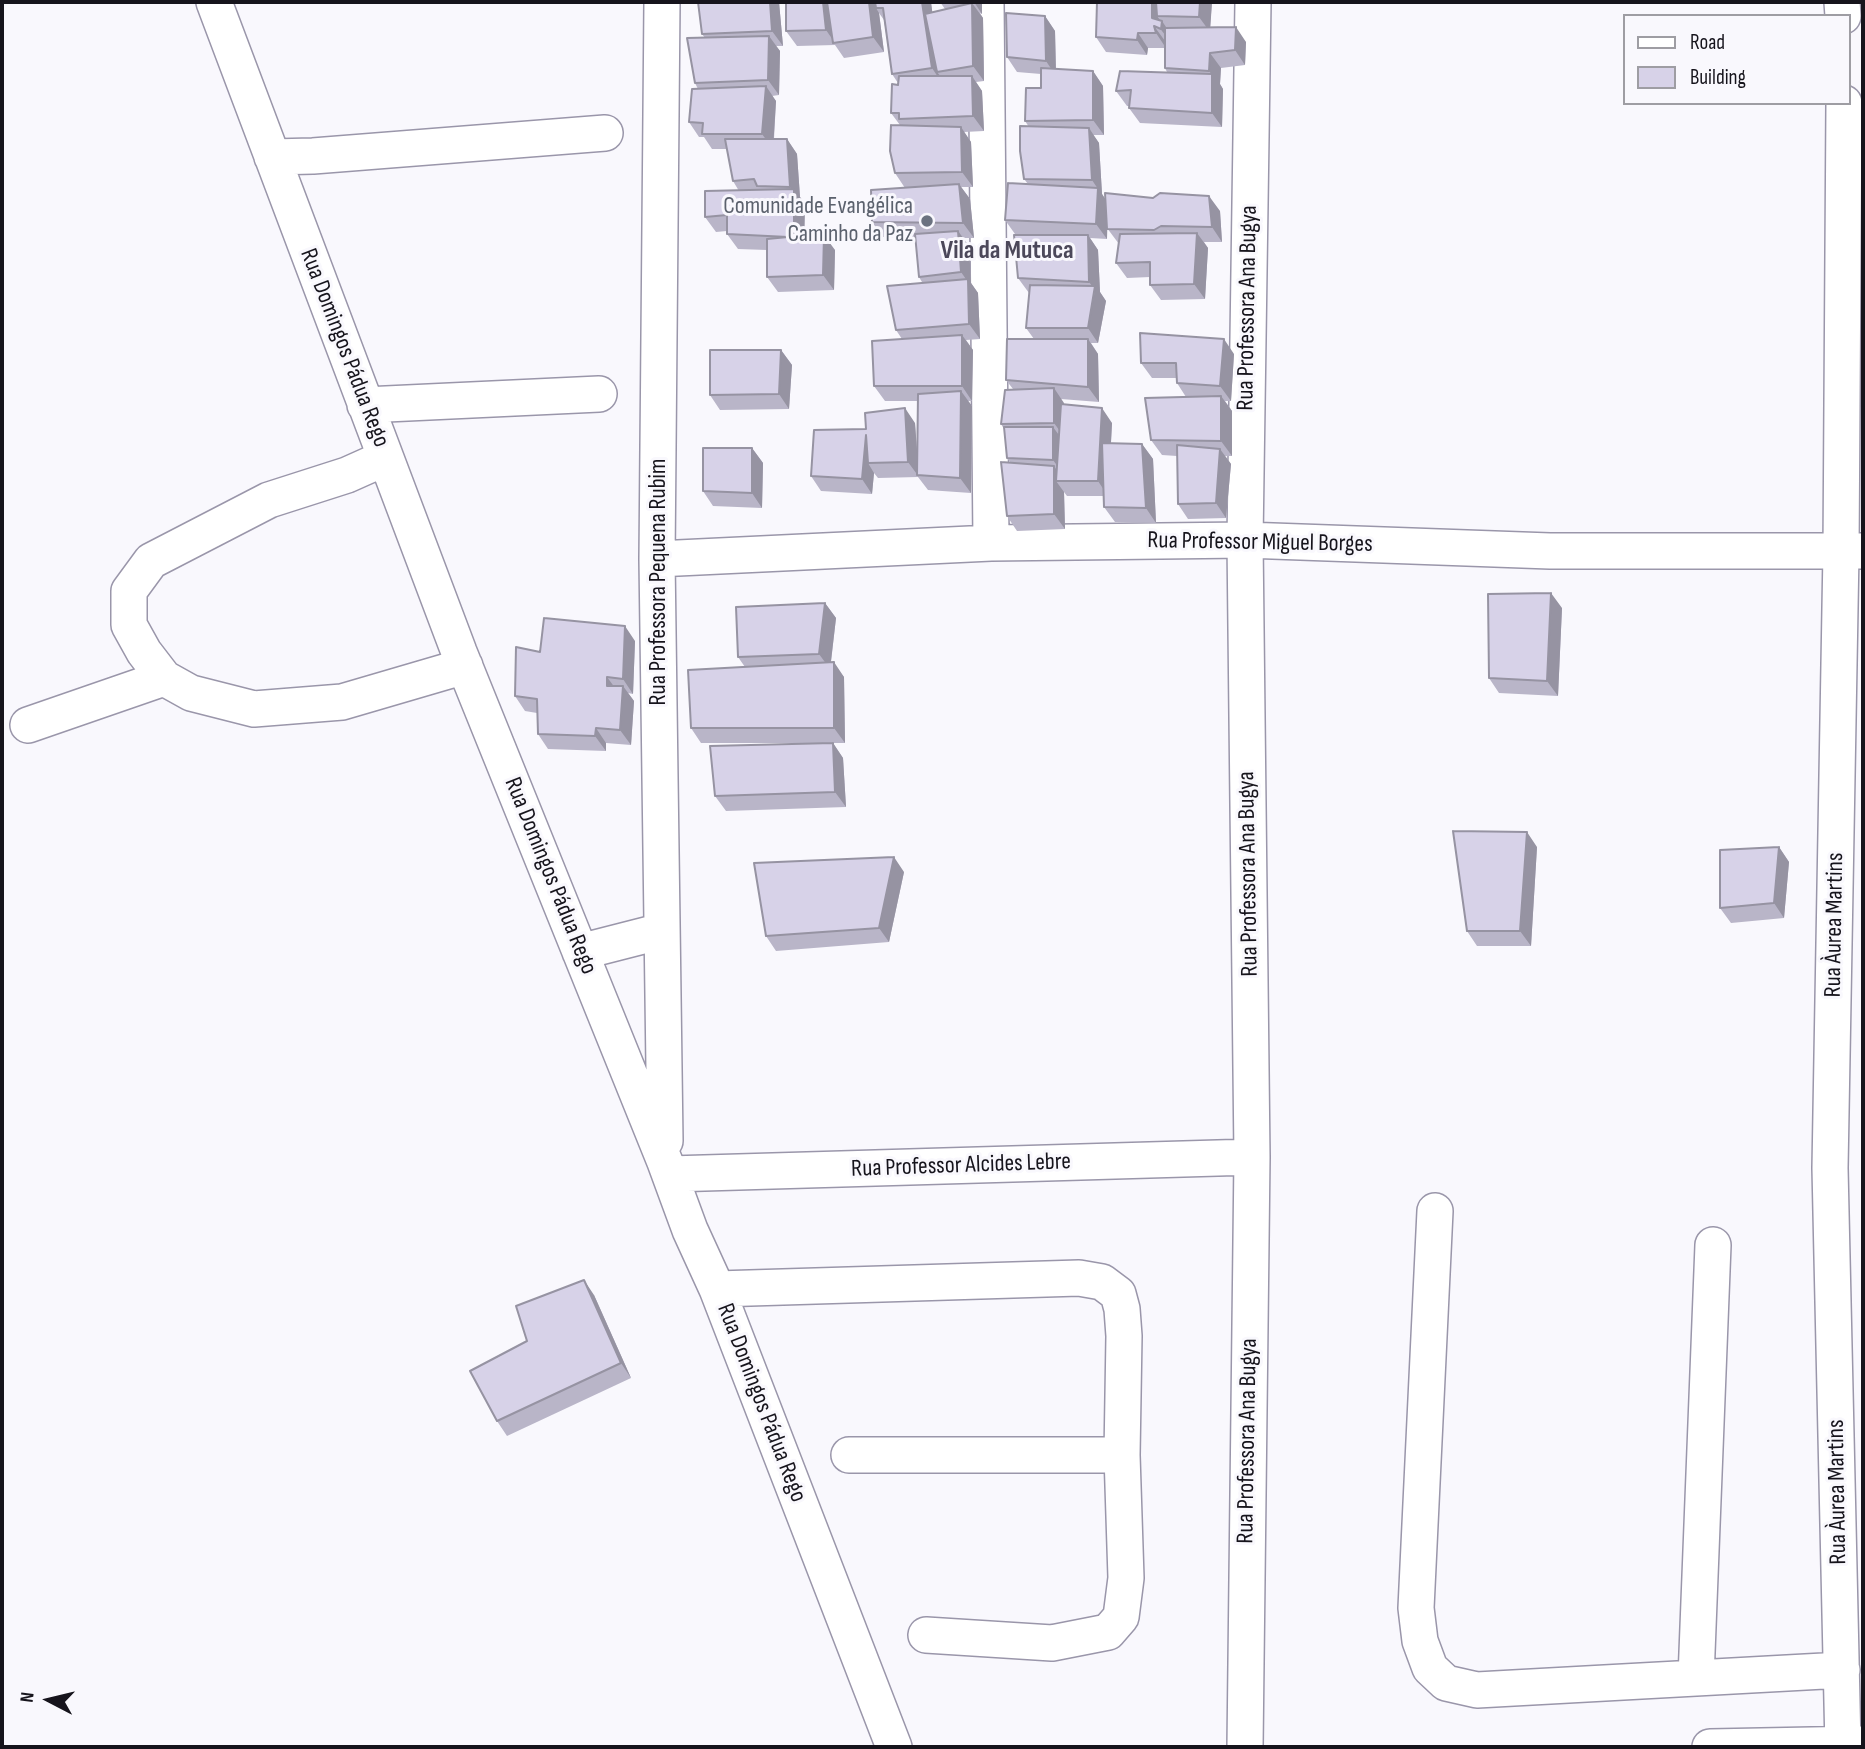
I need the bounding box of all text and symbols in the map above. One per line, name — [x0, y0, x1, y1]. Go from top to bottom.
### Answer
legend — [1624, 14, 1851, 105]
text: Road — [1690, 30, 1725, 55]
text: Building — [1690, 65, 1746, 90]
place label: Comunidade Evangélica Caminho da Paz — [723, 193, 913, 249]
street label: Rua Professora Ana Bugya — [1232, 205, 1264, 411]
marker: Comunidade Evangélica Caminho da Paz — [919, 213, 935, 229]
district label: Vila da Mutuca — [940, 235, 1074, 267]
street label: Rua Domingos Pádua Rego — [293, 245, 395, 451]
street label: Rua Professora Pequena Rubim — [645, 459, 673, 705]
street label: Rua Professor Miguel Borges — [1147, 527, 1373, 559]
street label: Rua Professora Ana Bugya — [1233, 771, 1265, 977]
street label: Rua Domingos Pádua Rego — [497, 773, 603, 979]
street label: Rua Àurea Martins — [1819, 852, 1851, 998]
street label: Rua Professor Alcides Lebre — [851, 1148, 1071, 1184]
street label: Rua Domingos Pádua Rego — [710, 1300, 812, 1506]
street label: Rua Professora Ana Bugya — [1232, 1338, 1264, 1544]
street label: Rua Àurea Martins — [1822, 1419, 1854, 1565]
north arrow — [14, 1665, 84, 1735]
text: N — [16, 1691, 40, 1704]

